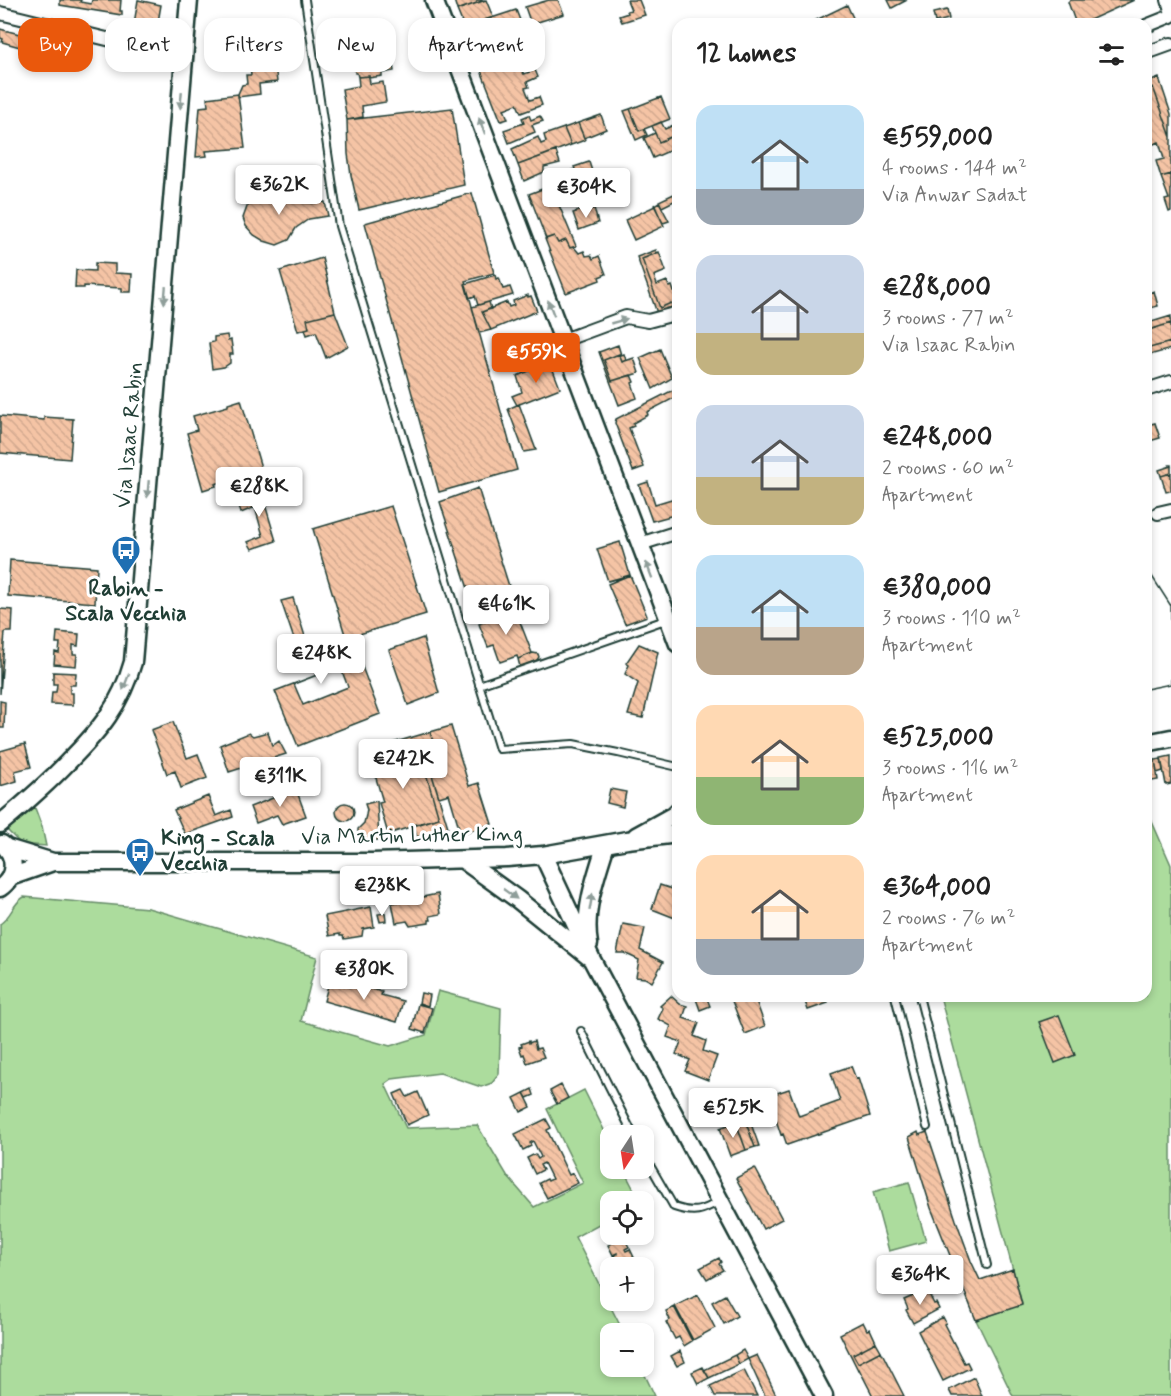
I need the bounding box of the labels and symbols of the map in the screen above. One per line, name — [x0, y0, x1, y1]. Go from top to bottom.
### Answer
one-way arrow — [176, 91, 186, 110]
one-way arrow — [477, 117, 486, 135]
pin: €362K — [237, 165, 321, 216]
pin: €304K — [544, 168, 628, 219]
one-way arrow — [160, 285, 170, 304]
one-way arrow — [546, 299, 556, 317]
one-way arrow — [610, 316, 628, 325]
pin: €559K — [494, 333, 578, 384]
street label: Via Isaac Rabin — [110, 361, 150, 509]
pin: €288K — [217, 467, 301, 518]
one-way arrow — [144, 479, 153, 498]
bus stop icon: Rabin - Scala Vecchia — [110, 534, 142, 576]
one-way arrow — [644, 560, 654, 578]
place label: Rabin - Scala Vecchia — [65, 575, 187, 628]
pin: €461K — [464, 585, 548, 636]
pin: €248K — [279, 634, 363, 685]
one-way arrow — [121, 673, 131, 691]
pin: €242K — [361, 739, 445, 790]
pin: €311K — [238, 757, 322, 808]
street label: Via Martin Luther King — [301, 820, 523, 853]
place label: King - Scala Vecchia — [161, 825, 275, 878]
bus stop icon: King - Scala Vecchia — [124, 836, 156, 878]
pin: €238K — [340, 866, 424, 917]
one-way arrow — [502, 888, 518, 900]
one-way arrow — [586, 893, 595, 912]
pin: €380K — [322, 950, 406, 1001]
pin: €525K — [691, 1088, 775, 1139]
north arrow — [600, 1125, 654, 1179]
pin: €364K — [878, 1255, 962, 1306]

